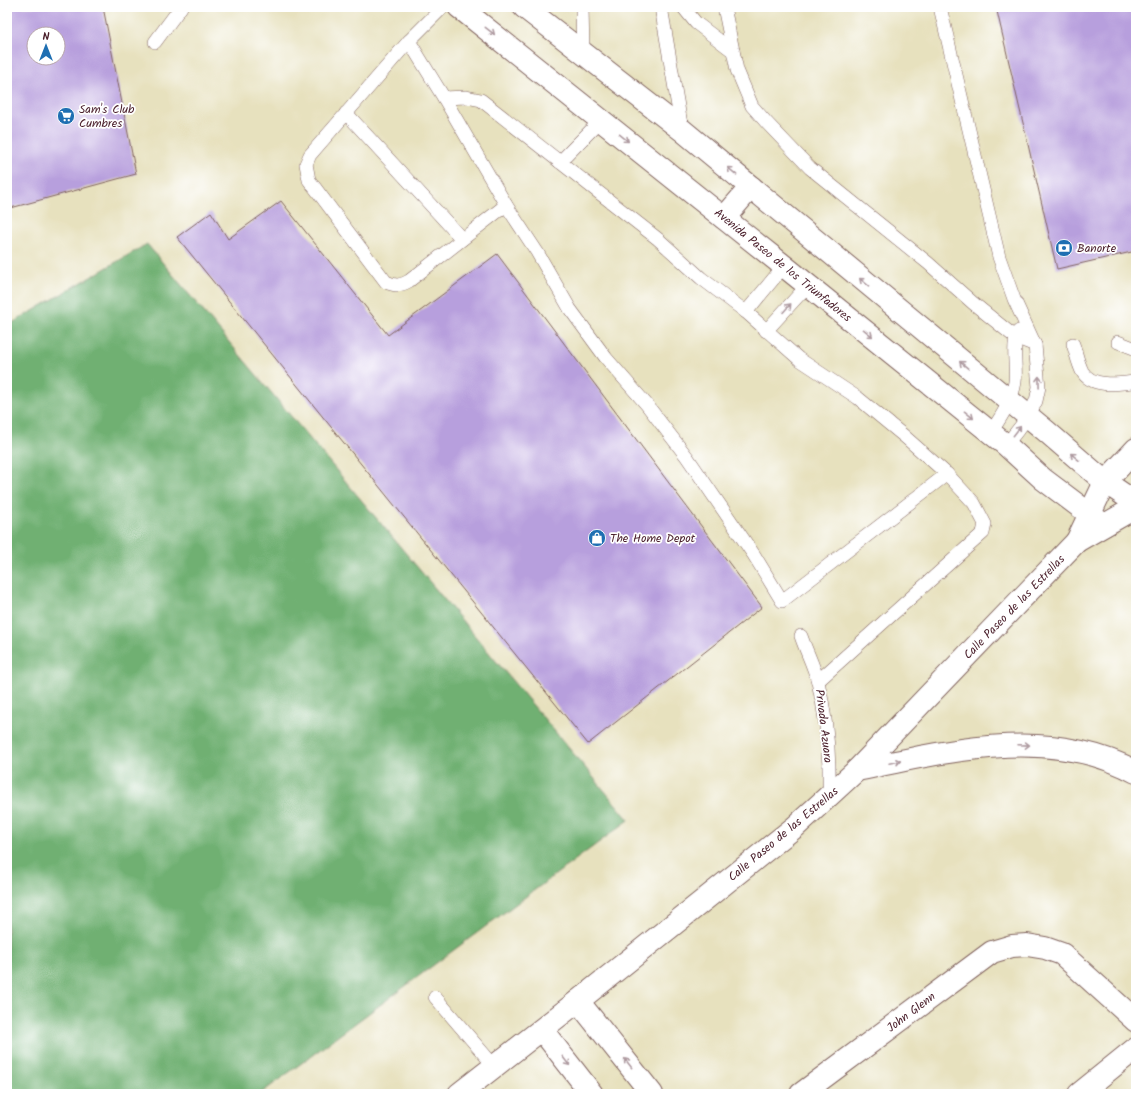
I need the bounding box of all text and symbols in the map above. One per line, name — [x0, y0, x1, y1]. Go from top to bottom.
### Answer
north arrow — [26, 26, 66, 66]
one-way arrow — [484, 27, 495, 36]
text: N — [43, 28, 50, 46]
place label: Sam's Club Cumbres — [79, 100, 135, 133]
supermarket icon: Sam's Club Cumbres — [56, 106, 76, 126]
one-way arrow — [619, 134, 630, 143]
one-way arrow — [727, 167, 737, 176]
street label: Avenida Paseo de los Triunfadores — [710, 204, 856, 327]
bank icon: Banorte — [1054, 238, 1074, 258]
place label: Banorte — [1077, 239, 1117, 258]
one-way arrow — [859, 277, 869, 286]
one-way arrow — [782, 303, 792, 313]
one-way arrow — [862, 329, 873, 338]
one-way arrow — [959, 360, 969, 369]
one-way arrow — [1035, 376, 1042, 389]
one-way arrow — [963, 411, 974, 419]
one-way arrow — [1013, 426, 1022, 437]
one-way arrow — [1069, 452, 1080, 461]
shop icon: The Home Depot — [587, 528, 607, 548]
place label: The Home Depot — [610, 529, 696, 548]
street label: Calle Paseo de las Estrellas — [959, 551, 1070, 664]
street label: Privada Azuara — [810, 688, 837, 764]
one-way arrow — [1017, 742, 1030, 749]
one-way arrow — [889, 758, 902, 766]
street label: Calle Paseo de las Estrellas — [724, 782, 843, 886]
street label: John Glenn — [883, 988, 940, 1037]
one-way arrow — [562, 1055, 570, 1066]
one-way arrow — [623, 1058, 632, 1069]

